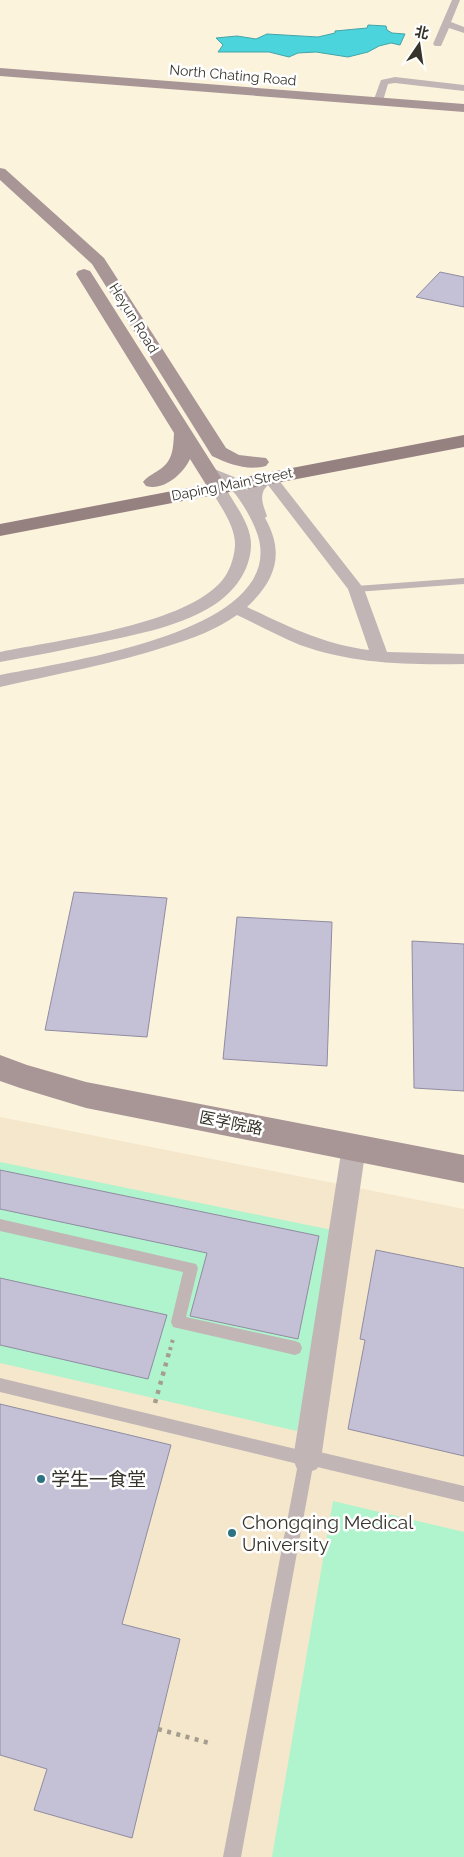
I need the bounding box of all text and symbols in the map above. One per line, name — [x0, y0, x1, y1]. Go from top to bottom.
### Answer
north arrow — [394, 20, 444, 70]
text: 北 — [413, 23, 431, 42]
street label: North Chating Road — [169, 61, 297, 89]
street label: Heyun Road — [106, 280, 162, 356]
street label: Daping Main Street — [170, 464, 294, 504]
street label: 医学院路 — [198, 1108, 264, 1138]
place label: 学生一食堂 — [51, 1468, 146, 1490]
marker: 学生一食堂 — [35, 1473, 47, 1485]
place label: Chongqing Medical University — [242, 1511, 414, 1555]
marker: Chongqing Medical University — [226, 1527, 238, 1539]

